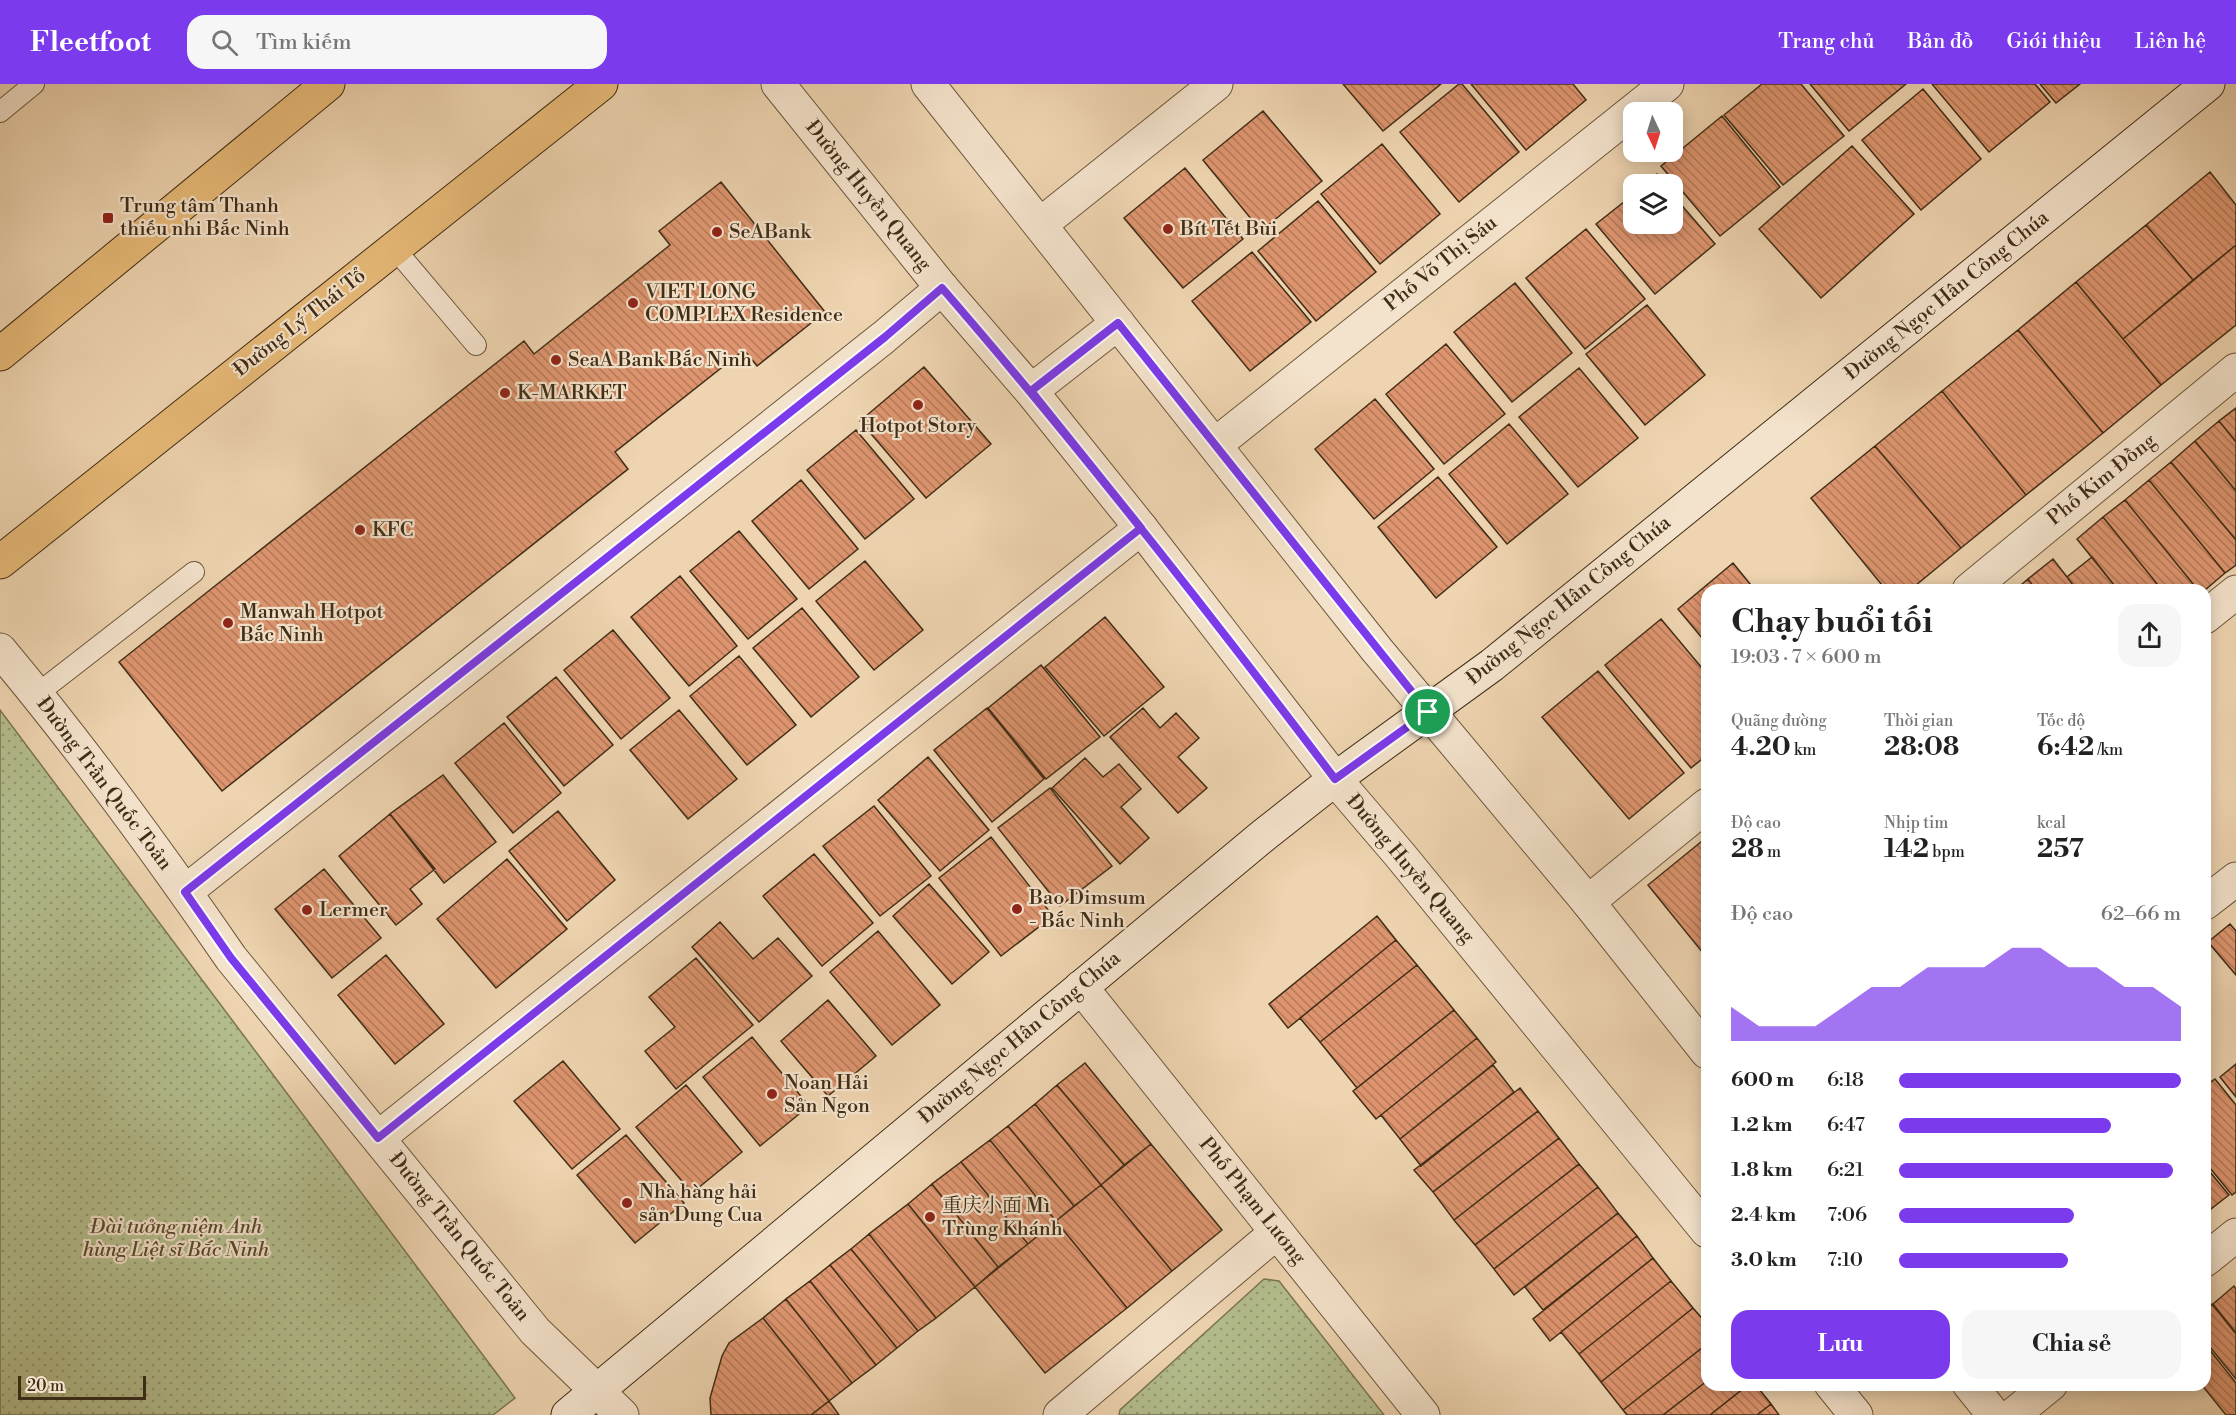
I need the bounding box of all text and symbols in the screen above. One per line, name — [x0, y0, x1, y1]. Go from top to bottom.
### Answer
search box — [187, 15, 607, 69]
text: Fleetfoot — [30, 25, 151, 60]
icon: search — [208, 26, 241, 59]
text: Tìm kiếm — [256, 29, 352, 56]
text: Trang chủ — [1778, 29, 1874, 55]
text: Bản đồ — [1907, 29, 1973, 55]
text: Giới thiệu — [2006, 29, 2102, 55]
text: Liên hệ — [2135, 29, 2206, 55]
north arrow — [1623, 102, 1683, 162]
map controls — [1623, 102, 1683, 234]
street label: Đường Huyền Quang — [799, 115, 937, 277]
button: layers — [1623, 174, 1683, 234]
place label: Trung tâm Thanh thiếu nhi Bắc Ninh — [120, 194, 290, 242]
street label: Đường Ngọc Hân Công Chúa — [1840, 205, 2055, 386]
street label: Phố Võ Thị Sáu — [1379, 210, 1503, 317]
marker: Trung tâm Thanh thiếu nhi Bắc Ninh — [101, 211, 115, 225]
place label: Bít Tết Bùi — [1179, 217, 1278, 242]
place label: SeABank — [729, 220, 812, 245]
marker: Bít Tết Bùi — [1161, 222, 1175, 236]
marker: SeABank — [710, 225, 724, 239]
street label: Đường Lý Thái Tổ — [229, 264, 371, 382]
place label: VIET LONG COMPLEX Residence — [644, 280, 843, 328]
marker: VIET LONG COMPLEX Residence — [626, 296, 640, 310]
place label: SeaA Bank Bắc Ninh — [568, 348, 752, 373]
marker: SeaA Bank Bắc Ninh — [549, 353, 563, 367]
place label: K-MARKET — [517, 381, 627, 406]
marker: K-MARKET — [498, 386, 512, 400]
marker: Hotpot Story — [911, 398, 925, 412]
place label: Hotpot Story — [860, 414, 977, 439]
street label: Phố Kim Đồng — [2043, 428, 2162, 532]
street label: Đường Ngọc Hân Công Chúa — [1462, 510, 1677, 691]
place label: KFC — [372, 518, 413, 543]
marker: KFC — [353, 523, 367, 537]
place label: Manwah Hotpot Bắc Ninh — [239, 600, 384, 648]
text: Chạy buổi tối — [1731, 602, 1933, 643]
button: share — [2118, 604, 2181, 667]
marker: Manwah Hotpot Bắc Ninh — [221, 616, 235, 630]
text: 19:03 · 7 × 600 m — [1731, 645, 1882, 670]
pin — [1402, 686, 1453, 737]
street label: Đường Trần Quốc Toản — [31, 692, 177, 876]
icon: arrive — [1411, 695, 1444, 728]
text: Quãng đường — [1731, 711, 1827, 731]
text: Thời gian — [1884, 711, 1953, 731]
text: Tốc độ — [2037, 711, 2085, 731]
text: 4.20 — [1731, 731, 1791, 763]
text: 28:08 — [1884, 731, 1959, 763]
text: 6:42 — [2037, 731, 2094, 763]
text: km — [1791, 740, 1816, 760]
text: /km — [2094, 740, 2123, 760]
street label: Đường Huyền Quang — [1340, 789, 1480, 949]
text: Độ cao — [1731, 813, 1781, 833]
text: Nhịp tim — [1884, 813, 1948, 833]
text: kcal — [2037, 813, 2066, 833]
text: 28 — [1731, 833, 1764, 865]
text: 142 — [1884, 833, 1929, 865]
text: 257 — [2037, 833, 2084, 865]
text: m — [1764, 842, 1781, 862]
text: bpm — [1929, 842, 1965, 862]
place label: Bao Dimsum - Bắc Ninh — [1028, 886, 1146, 934]
place label: Lermer — [319, 898, 388, 923]
marker: Bao Dimsum - Bắc Ninh — [1010, 902, 1024, 916]
text: Độ cao — [1731, 902, 1793, 927]
text: 62–66 m — [2101, 902, 2181, 927]
marker: Lermer — [300, 903, 314, 917]
street label: Đường Ngọc Hân Công Chúa — [914, 946, 1127, 1130]
text: 600 m — [1731, 1068, 1794, 1093]
text: 6:18 — [1827, 1068, 1864, 1093]
place label: Noan Hải Sản Ngon — [784, 1071, 870, 1119]
marker: Noan Hải Sản Ngon — [765, 1087, 779, 1101]
text: 1.2 km — [1731, 1113, 1793, 1138]
text: 6:47 — [1827, 1113, 1865, 1138]
street label: Phố Phạm Lương — [1193, 1132, 1311, 1270]
street label: Đường Trần Quốc Toản — [383, 1147, 535, 1327]
text: 1.8 km — [1731, 1158, 1793, 1183]
text: 6:21 — [1827, 1158, 1864, 1183]
place label: Nhà hàng hải sản Dung Cua — [639, 1180, 763, 1228]
place label: 重庆小面 Mì Trùng Khánh — [942, 1194, 1063, 1242]
marker: Nhà hàng hải sản Dung Cua — [620, 1196, 634, 1210]
text: 2.4 km — [1731, 1203, 1796, 1228]
text: 7:06 — [1827, 1203, 1867, 1228]
marker: 重庆小面 Mì Trùng Khánh — [923, 1210, 937, 1224]
park label: Đài tưởng niệm Anh hùng Liệt sĩ Bắc Ninh — [83, 1215, 270, 1263]
text: 3.0 km — [1731, 1248, 1797, 1273]
text: 7:10 — [1827, 1248, 1863, 1273]
button: Lưu — [1731, 1310, 1950, 1379]
button: Chia sẻ — [1962, 1310, 2181, 1379]
scale bar — [18, 1373, 146, 1400]
text: 20 m — [27, 1376, 64, 1396]

